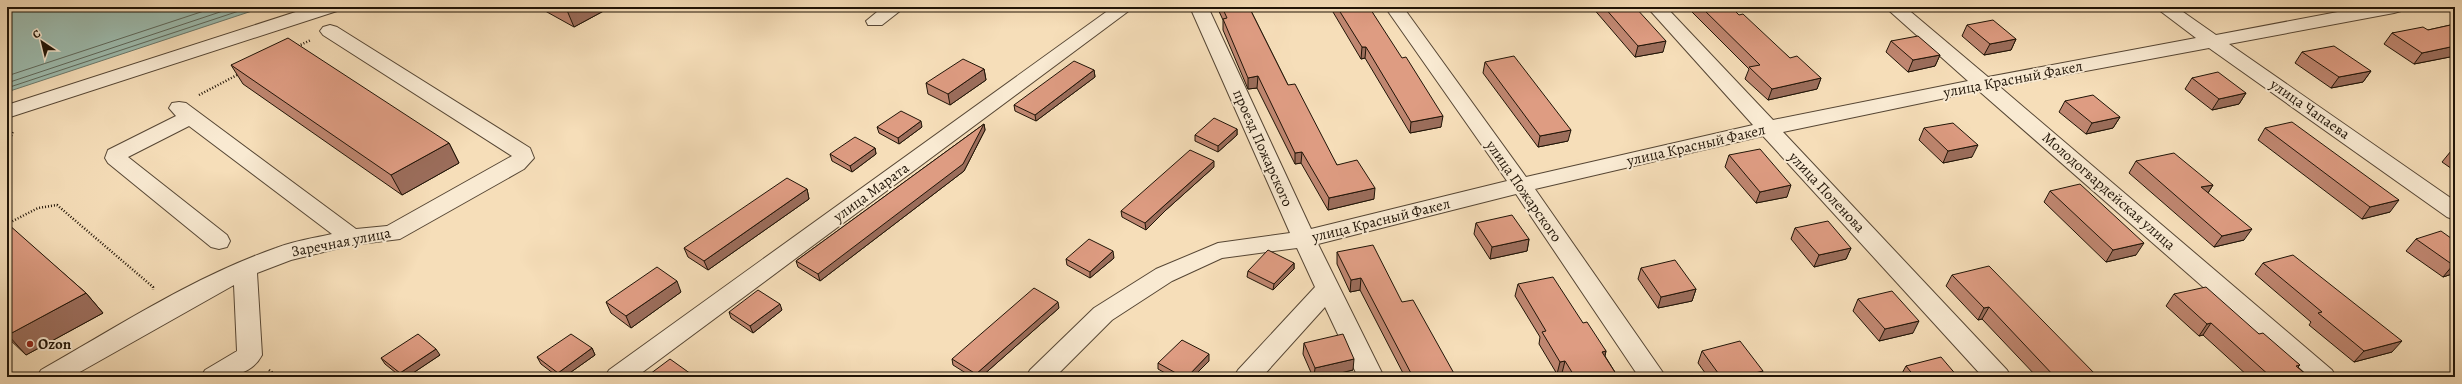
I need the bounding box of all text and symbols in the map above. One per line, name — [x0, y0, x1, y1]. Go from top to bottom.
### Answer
north arrow — [22, 22, 62, 62]
text: С — [29, 26, 44, 42]
street label: улица Красный Факел — [1941, 56, 2084, 103]
street label: улица Чапаева — [2265, 74, 2354, 144]
street label: проезд Пожарского — [1228, 86, 1298, 210]
street label: улица Красный Факел — [1624, 119, 1767, 171]
street label: Молодогвардейская улица — [2038, 127, 2180, 255]
street label: улица Пожарского — [1481, 135, 1567, 246]
street label: улица Поленова — [1784, 146, 1870, 237]
street label: улица Марата — [828, 158, 913, 227]
street label: улица Красный Факел — [1309, 193, 1452, 247]
street label: Заречная улица — [290, 223, 393, 261]
place label: Ozon — [38, 334, 72, 354]
marker: Ozon — [25, 339, 35, 349]

